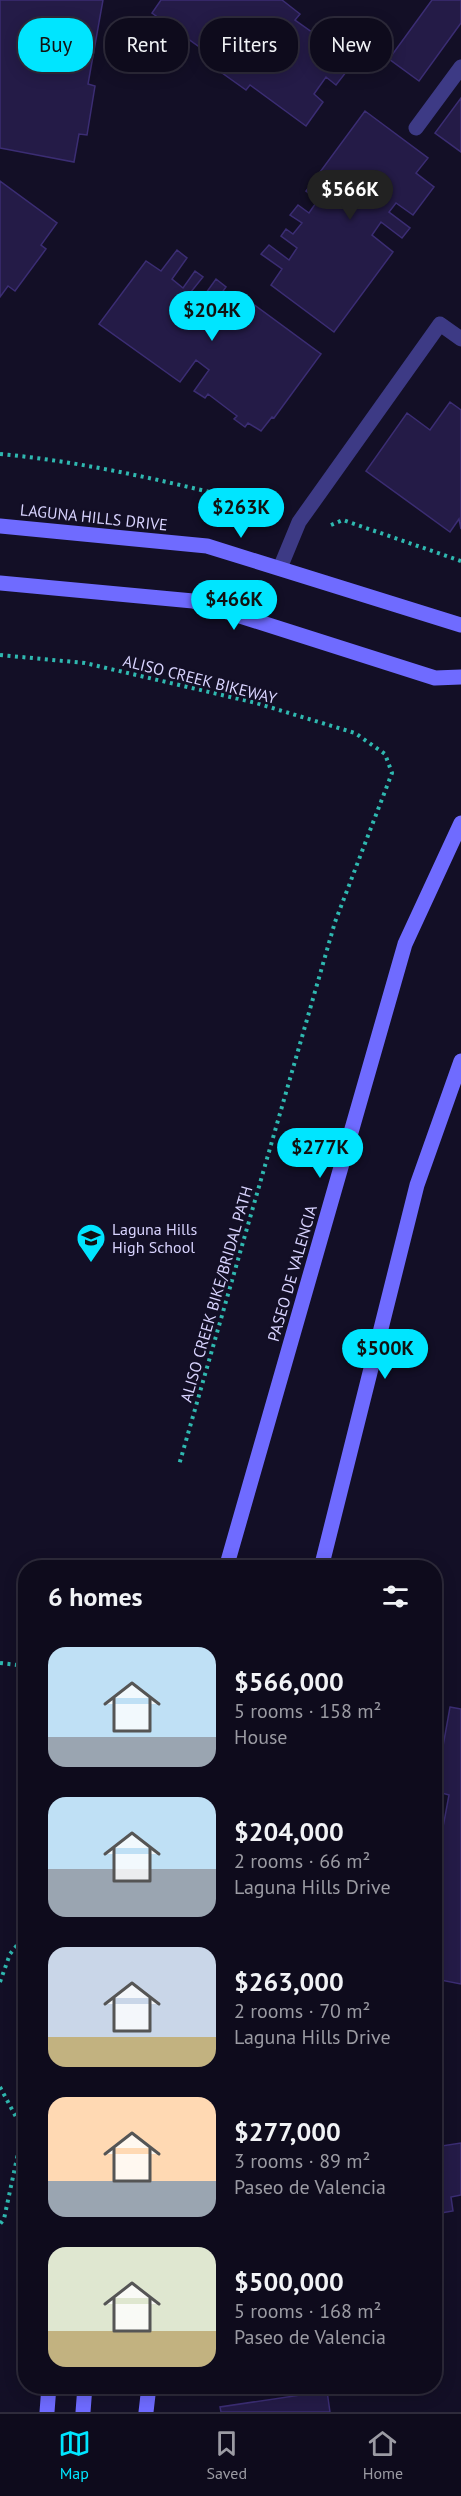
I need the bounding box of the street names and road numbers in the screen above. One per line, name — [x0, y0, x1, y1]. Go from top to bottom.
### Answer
street label: LAGUNA HILLS DRIVE — [19, 499, 169, 535]
street label: ALISO CREEK BIKEWAY — [121, 650, 279, 708]
street label: ALISO CREEK BIKE/BRIDAL PATH — [176, 1184, 256, 1404]
street label: PASEO DE VALENCIA — [263, 1202, 321, 1343]

